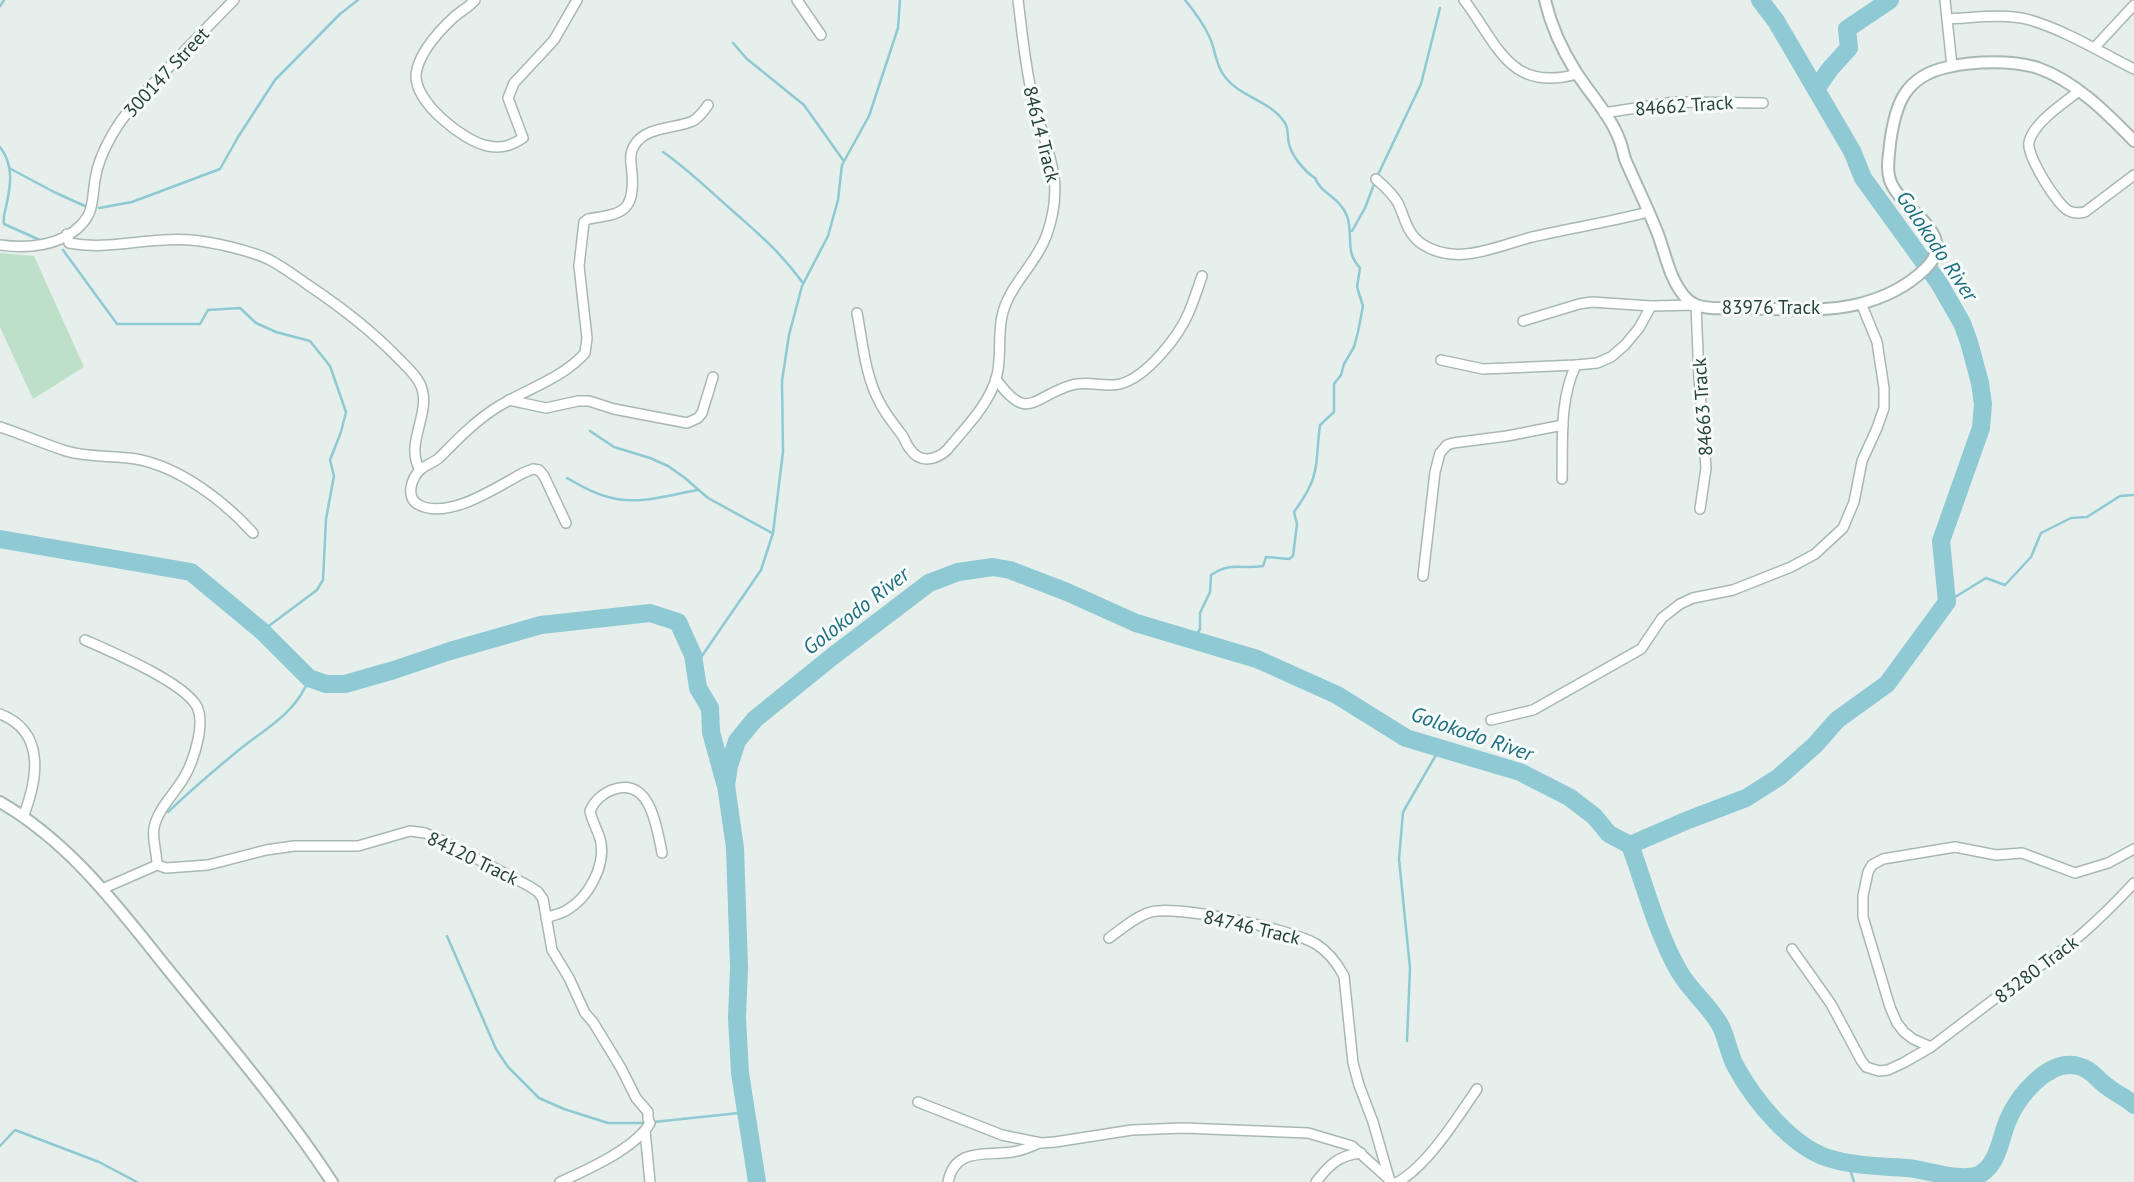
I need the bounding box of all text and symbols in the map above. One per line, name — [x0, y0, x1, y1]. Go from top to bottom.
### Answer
street label: 300147 Street — [118, 21, 214, 122]
street label: 84614 Track — [1018, 83, 1066, 185]
street label: 84662 Track — [1634, 90, 1734, 120]
water label: Golokodo River — [1891, 185, 1985, 308]
street label: 83976 Track — [1722, 295, 1820, 319]
street label: 84663 Track — [1687, 357, 1717, 457]
water label: Golokodo River — [797, 559, 916, 661]
water label: Golokodo River — [1407, 700, 1539, 768]
street label: 84120 Track — [424, 826, 522, 890]
street label: 84746 Track — [1201, 904, 1303, 950]
street label: 83280 Track — [1989, 930, 2083, 1008]

